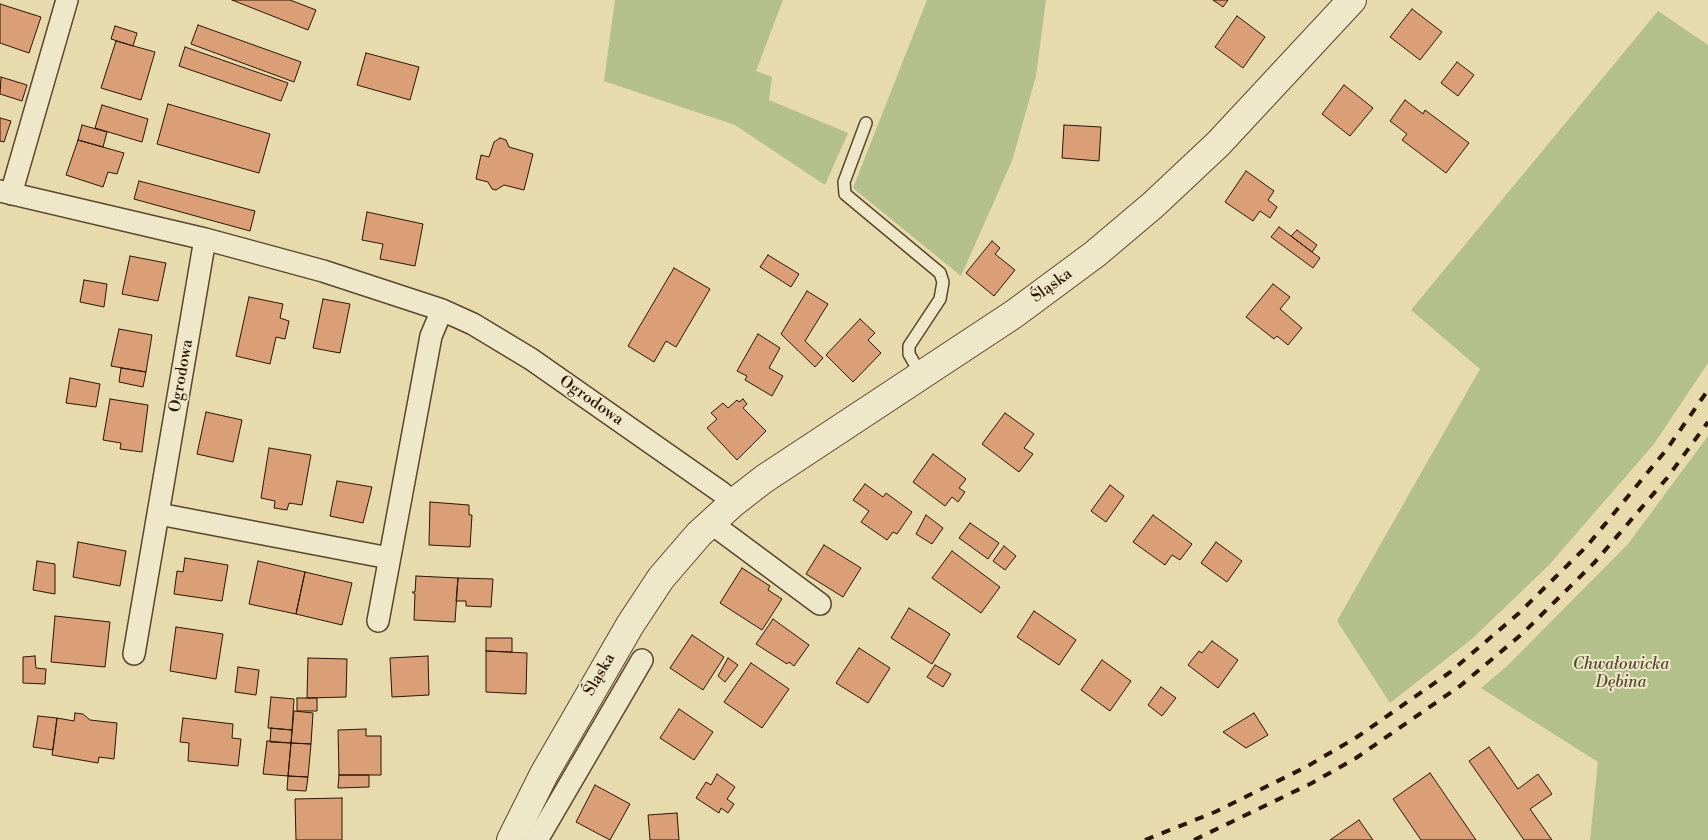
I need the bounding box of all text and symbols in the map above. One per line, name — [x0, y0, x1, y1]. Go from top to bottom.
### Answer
street label: Śląska — [1028, 265, 1076, 307]
street label: Ogrodowa — [166, 338, 198, 414]
street label: Ogrodowa — [555, 372, 627, 430]
street label: Śląska — [580, 650, 620, 700]
park label: Chwałowicka Dębina — [1573, 655, 1669, 693]

